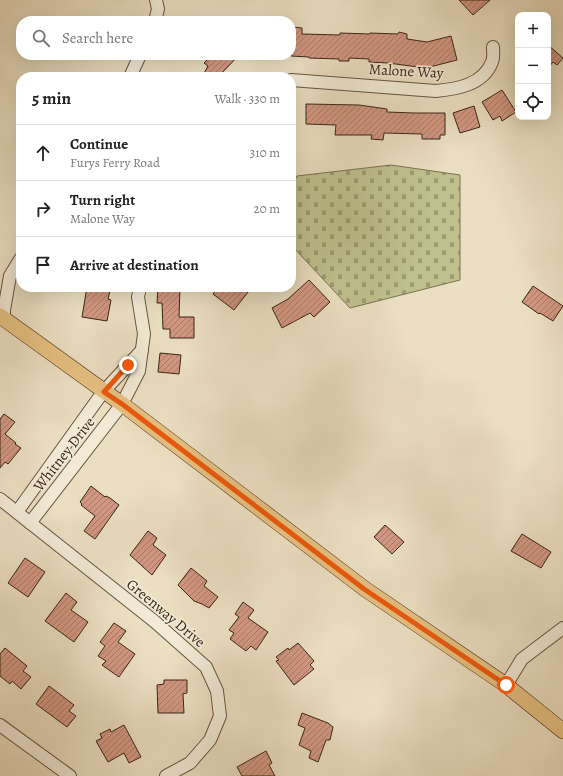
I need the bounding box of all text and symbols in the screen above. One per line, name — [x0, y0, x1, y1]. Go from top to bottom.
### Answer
map controls — [515, 12, 551, 120]
button: + — [515, 12, 551, 48]
search box — [16, 16, 296, 60]
icon: search — [30, 27, 52, 49]
text: Search here — [62, 28, 133, 48]
button: − — [515, 48, 551, 84]
street label: Malone Way — [368, 59, 444, 83]
button: locate — [515, 84, 551, 120]
text: 5 min — [32, 87, 71, 110]
text: Walk · 330 m — [214, 90, 280, 107]
text: Continue — [70, 134, 128, 154]
icon: ahead — [32, 142, 54, 164]
text: 310 m — [250, 144, 280, 161]
text: Furys Ferry Road — [70, 154, 160, 171]
text: Turn right — [70, 190, 135, 210]
icon: right — [32, 198, 54, 220]
text: 20 m — [254, 200, 280, 217]
text: Malone Way — [70, 210, 135, 227]
icon: arrive — [32, 254, 54, 276]
text: Arrive at destination — [70, 255, 199, 275]
route end — [119, 356, 137, 374]
street label: Whitney Drive — [28, 412, 100, 496]
street label: Greenway Drive — [122, 574, 210, 652]
route start — [497, 676, 515, 694]

